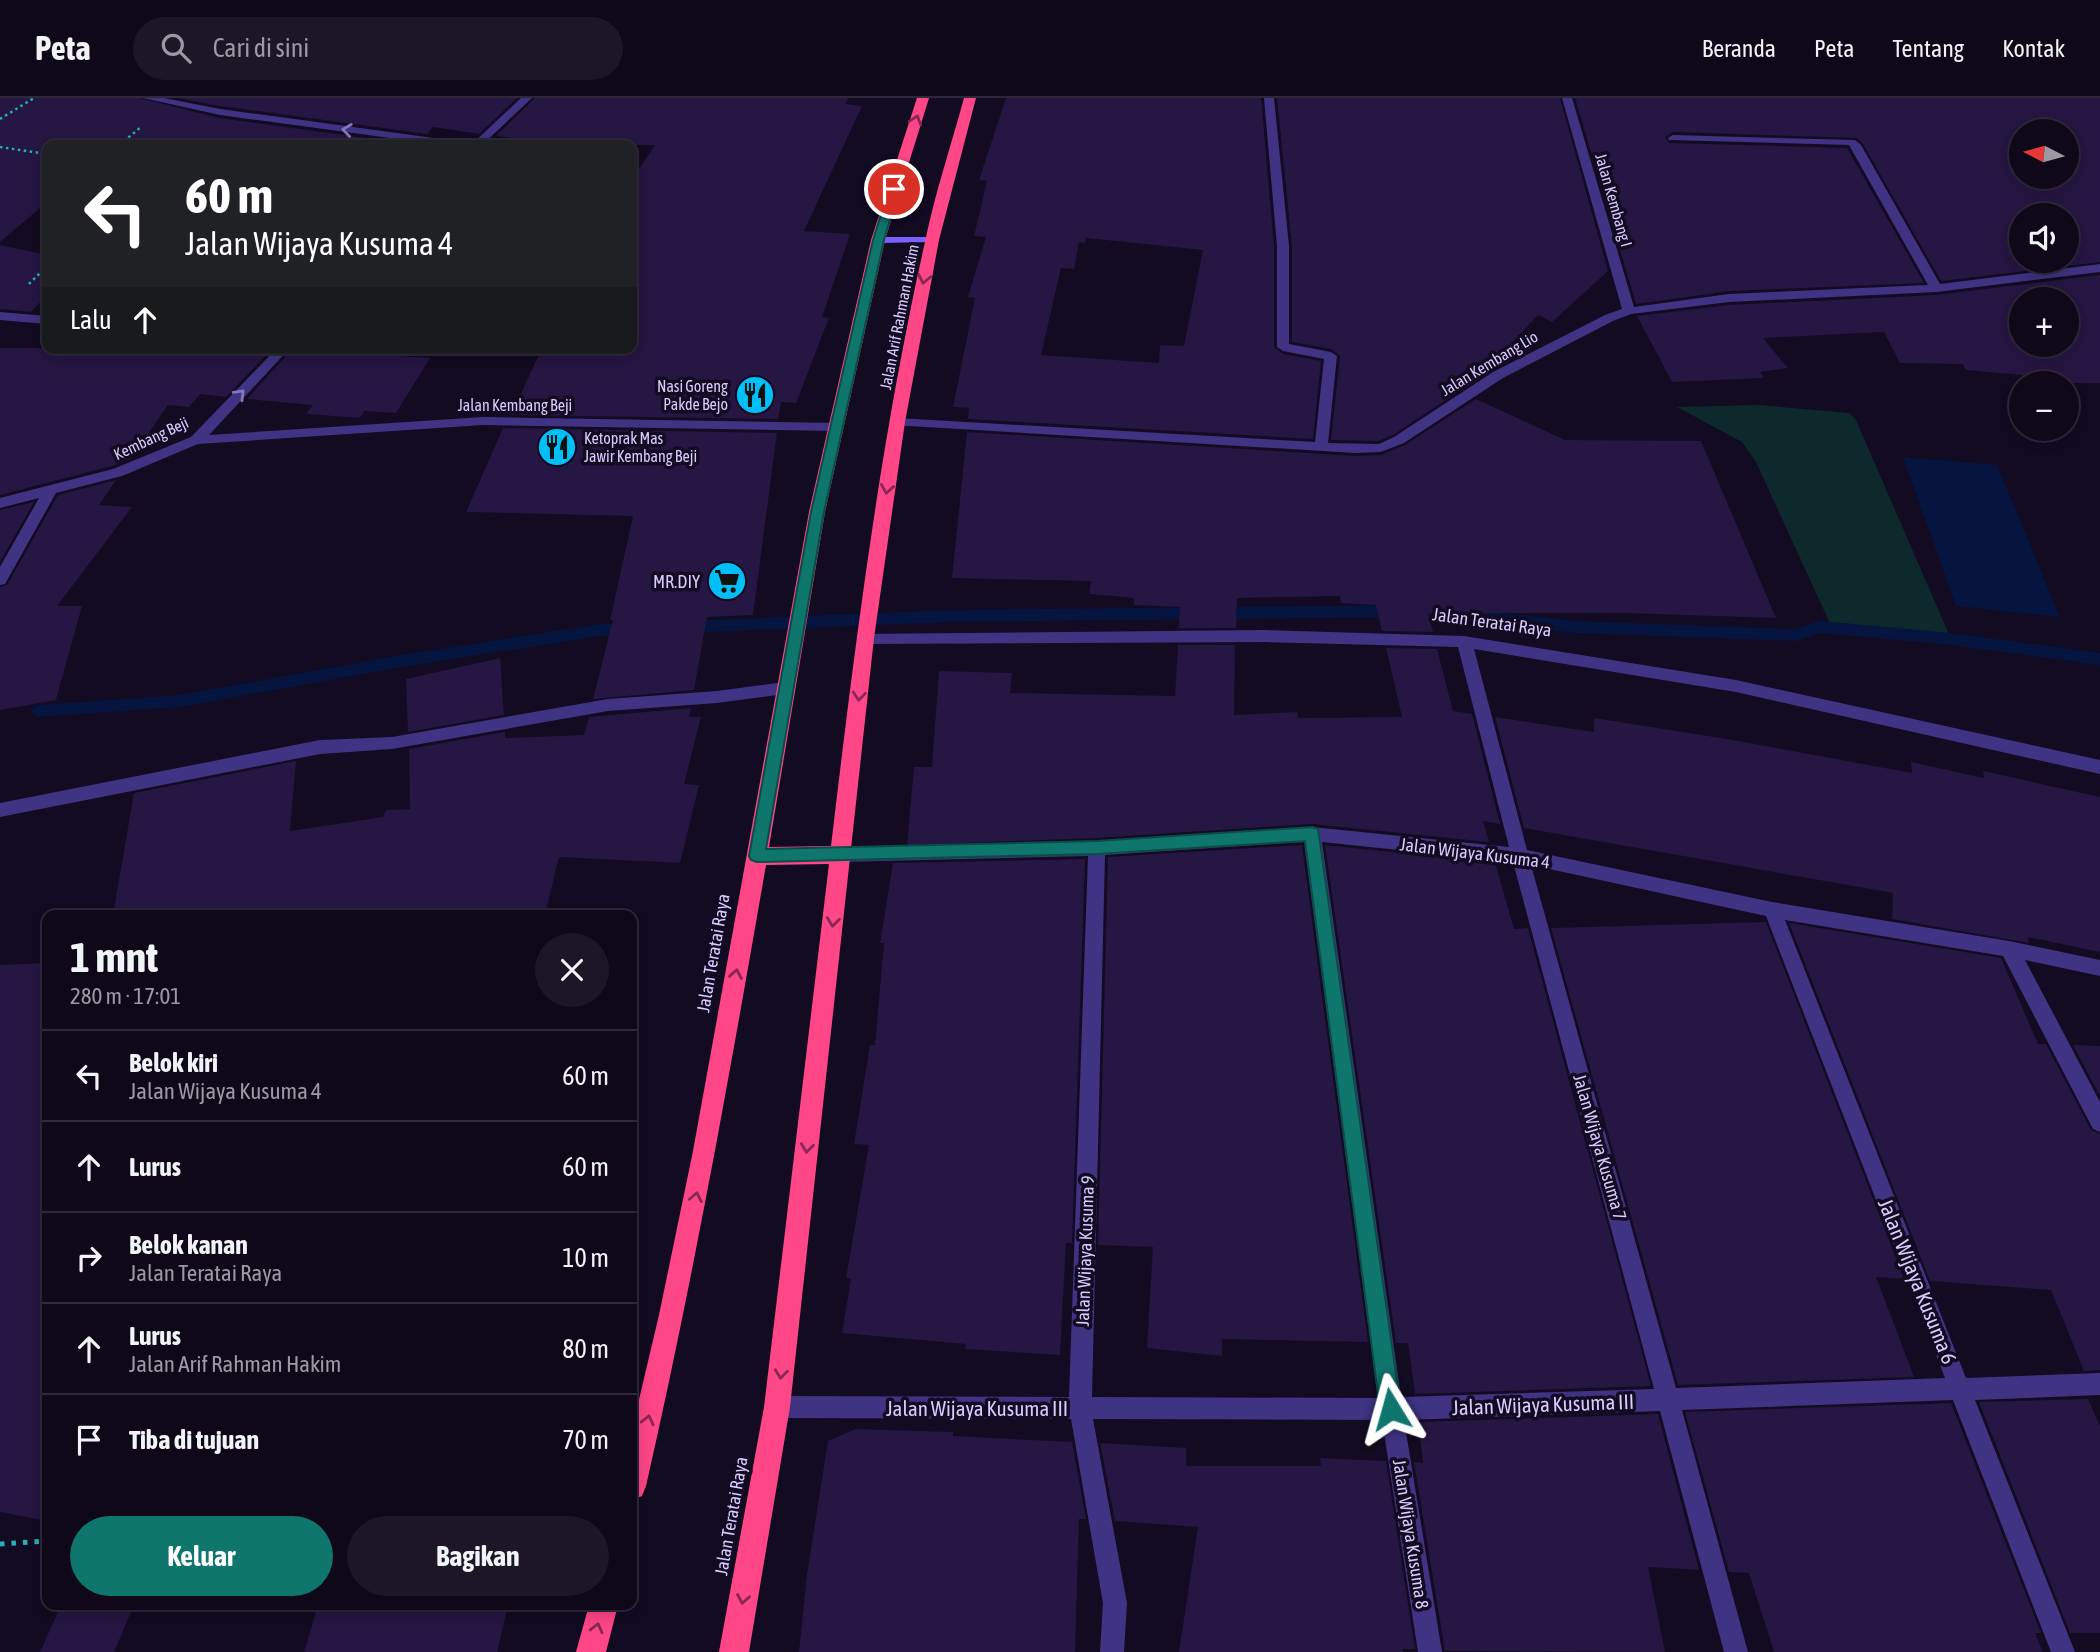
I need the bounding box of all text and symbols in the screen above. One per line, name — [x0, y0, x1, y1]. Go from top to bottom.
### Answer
search box — [133, 17, 623, 80]
text: Peta — [35, 29, 91, 67]
icon: search — [157, 29, 195, 67]
text: Cari di sini — [213, 33, 309, 63]
text: Beranda — [1702, 35, 1776, 62]
text: Peta — [1814, 35, 1854, 62]
text: Tentang — [1892, 35, 1964, 62]
text: Kontak — [2002, 35, 2065, 62]
one-way arrow — [907, 114, 922, 126]
north arrow — [2009, 119, 2079, 189]
map controls — [2009, 119, 2079, 441]
one-way arrow — [341, 122, 353, 137]
street label: Jalan Kembang I — [1591, 151, 1636, 249]
pin — [864, 159, 924, 219]
text: 60 m — [185, 167, 273, 223]
icon: left — [70, 168, 161, 259]
icon: arrive — [875, 170, 913, 208]
button: sound — [2009, 203, 2079, 273]
text: Jalan Wijaya Kusuma 4 — [185, 225, 453, 262]
street label: Jalan Arif Rahman Hakim — [876, 243, 922, 391]
one-way arrow — [917, 273, 932, 285]
button: + — [2009, 287, 2079, 357]
icon: ahead — [126, 301, 164, 339]
text: Lalu — [70, 305, 112, 335]
street label: Jalan Kembang Lio — [1437, 327, 1541, 400]
button: − — [2009, 371, 2079, 441]
restaurant icon: Nasi Goreng Pakde Bejo — [734, 374, 776, 416]
place label: Nasi Goreng Pakde Bejo — [657, 377, 728, 414]
one-way arrow — [232, 390, 245, 403]
street label: Jalan Kembang Beji — [458, 396, 572, 415]
street label: Kembang Beji — [111, 413, 192, 464]
restaurant icon: Ketoprak Mas Jawir Kembang Beji — [536, 426, 578, 468]
place label: Ketoprak Mas Jawir Kembang Beji — [584, 429, 697, 466]
one-way arrow — [879, 484, 894, 495]
supermarket icon: MR.DIY — [706, 560, 748, 602]
place label: MR.DIY — [653, 571, 700, 592]
street label: Jalan Teratai Raya — [1431, 603, 1553, 641]
one-way arrow — [852, 691, 867, 702]
street label: Jalan Wijaya Kusuma 4 — [1399, 833, 1551, 873]
street label: Jalan Teratai Raya — [692, 892, 734, 1014]
one-way arrow — [826, 916, 841, 928]
text: 1 mnt — [70, 933, 158, 981]
button: close — [535, 933, 609, 1007]
one-way arrow — [728, 968, 743, 979]
text: 280 m · 17:01 — [70, 983, 181, 1009]
text: Belok kiri — [129, 1048, 218, 1078]
icon: left — [70, 1057, 108, 1095]
text: 60 m — [562, 1061, 609, 1091]
street label: Jalan Wijaya Kusuma 7 — [1569, 1072, 1631, 1222]
text: Jalan Wijaya Kusuma 4 — [129, 1078, 322, 1104]
one-way arrow — [799, 1142, 814, 1154]
icon: ahead — [70, 1148, 108, 1186]
text: Lurus — [129, 1152, 181, 1182]
text: 60 m — [562, 1152, 609, 1182]
street label: Jalan Wijaya Kusuma 9 — [1072, 1175, 1098, 1327]
one-way arrow — [688, 1191, 703, 1203]
street label: Jalan Wijaya Kusuma 6 — [1874, 1195, 1962, 1367]
text: Belok kanan — [129, 1230, 248, 1260]
icon: right — [70, 1239, 108, 1277]
text: 10 m — [562, 1243, 609, 1273]
text: Jalan Teratai Raya — [129, 1260, 282, 1286]
text: Lurus — [129, 1321, 181, 1351]
icon: ahead — [70, 1330, 108, 1368]
text: 80 m — [562, 1334, 609, 1364]
text: Jalan Arif Rahman Hakim — [129, 1351, 341, 1377]
one-way arrow — [773, 1368, 788, 1380]
position arrow — [1354, 1372, 1428, 1446]
street label: Jalan Wijaya Kusuma III — [1452, 1389, 1634, 1419]
street label: Jalan Wijaya Kusuma III — [886, 1396, 1068, 1420]
one-way arrow — [639, 1414, 654, 1426]
icon: arrive — [70, 1421, 108, 1459]
text: Tiba di tujuan — [129, 1425, 259, 1455]
text: 70 m — [562, 1425, 609, 1455]
street label: Jalan Teratai Raya — [710, 1455, 752, 1577]
street label: Jalan Wijaya Kusuma 8 — [1389, 1458, 1433, 1610]
button: Keluar — [70, 1516, 333, 1596]
button: Bagikan — [347, 1516, 609, 1596]
one-way arrow — [736, 1593, 751, 1605]
one-way arrow — [589, 1622, 603, 1634]

